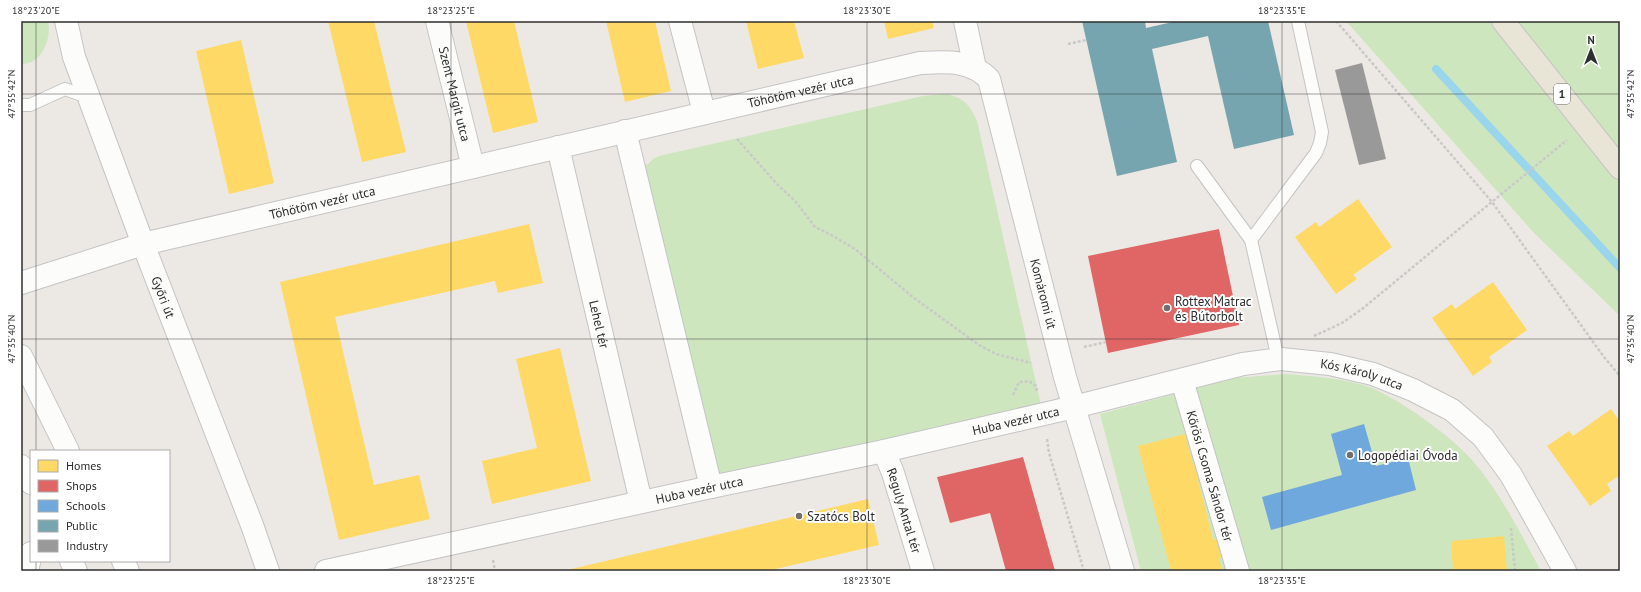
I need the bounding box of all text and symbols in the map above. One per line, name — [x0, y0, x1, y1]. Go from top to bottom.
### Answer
text: 18°23'20"E — [12, 4, 60, 17]
text: 18°23'25"E — [427, 4, 475, 17]
text: 18°23'30"E — [843, 4, 891, 17]
text: 18°23'35"E — [1258, 4, 1306, 17]
north arrow — [1571, 30, 1611, 70]
text: N — [1587, 33, 1595, 47]
street label: Szent Margit utca — [435, 45, 474, 143]
text: 47°35'42"N — [5, 69, 18, 119]
text: 47°35'42"N — [1624, 69, 1637, 119]
street label: Töhötöm vezér utca — [746, 71, 855, 112]
road number: 1 — [1554, 84, 1570, 104]
street label: Töhötöm vezér utca — [268, 182, 377, 223]
street label: Komáromi út — [1026, 257, 1061, 331]
street label: Győri út — [147, 274, 179, 321]
place label: Rottex Matrac és Bútorbolt — [1175, 293, 1252, 325]
street label: Lehel tér — [585, 299, 613, 351]
marker: Rottex Matrac és Bútorbolt — [1162, 303, 1172, 313]
text: 47°35'40"N — [5, 314, 18, 364]
text: 47°35'40"N — [1624, 314, 1637, 364]
street label: Kós Károly utca — [1320, 355, 1406, 394]
street label: Huba vezér utca — [971, 403, 1061, 439]
street label: Kőrösi Csoma Sándor tér — [1182, 408, 1237, 544]
place label: Logopédiai Óvoda — [1358, 447, 1458, 464]
legend — [30, 450, 170, 562]
marker: Logopédiai Óvoda — [1345, 450, 1355, 460]
text: Homes — [66, 458, 101, 473]
street label: Reguly Antal tér — [883, 465, 925, 556]
street label: Huba vezér utca — [654, 473, 745, 508]
text: Shops — [66, 478, 97, 493]
text: Schools — [66, 498, 106, 513]
place label: Szatócs Bolt — [807, 508, 876, 525]
marker: Szatócs Bolt — [794, 511, 804, 521]
text: Public — [66, 518, 98, 533]
text: Industry — [66, 538, 108, 553]
text: 18°23'25"E — [427, 574, 475, 587]
text: 18°23'30"E — [843, 574, 891, 587]
text: 18°23'35"E — [1258, 574, 1306, 587]

